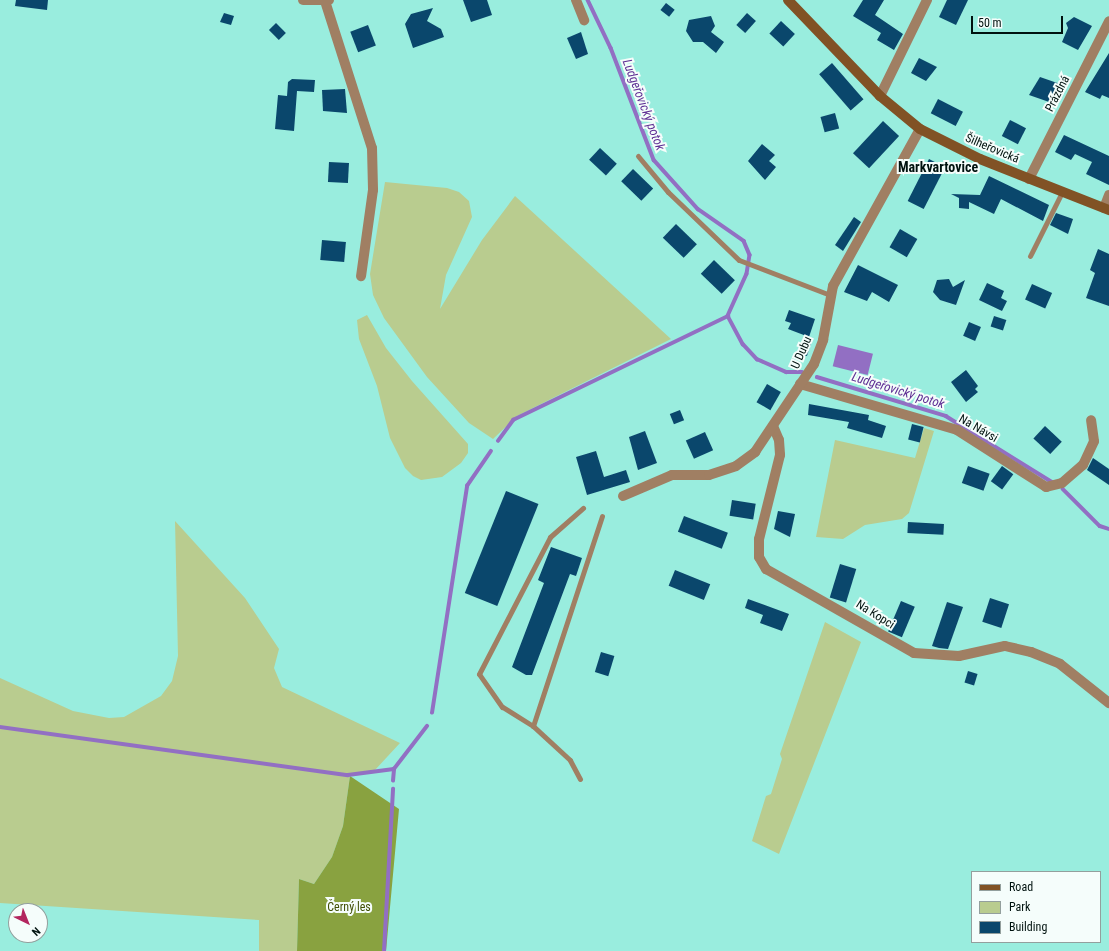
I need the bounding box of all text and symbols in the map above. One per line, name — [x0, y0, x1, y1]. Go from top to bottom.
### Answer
scale bar — [973, 8, 1065, 34]
text: 50 m — [978, 16, 1002, 30]
water label: Ludgeřovický potok — [618, 57, 668, 153]
street label: Prázdná — [1043, 74, 1073, 114]
street label: Šilheřovická — [963, 131, 1021, 167]
district label: Markvartovice — [898, 159, 978, 175]
street label: U Dubu — [789, 335, 815, 371]
water label: Ludgeřovický potok — [850, 369, 946, 413]
street label: Na Návsi — [956, 412, 1000, 446]
street label: Na Kopci — [853, 598, 897, 632]
legend — [971, 871, 1101, 943]
text: Road — [1009, 880, 1033, 894]
text: Park — [1009, 900, 1030, 914]
park label: Černý les — [327, 901, 371, 915]
north arrow — [8, 903, 48, 943]
text: Building — [1009, 920, 1047, 934]
text: N — [29, 924, 43, 938]

